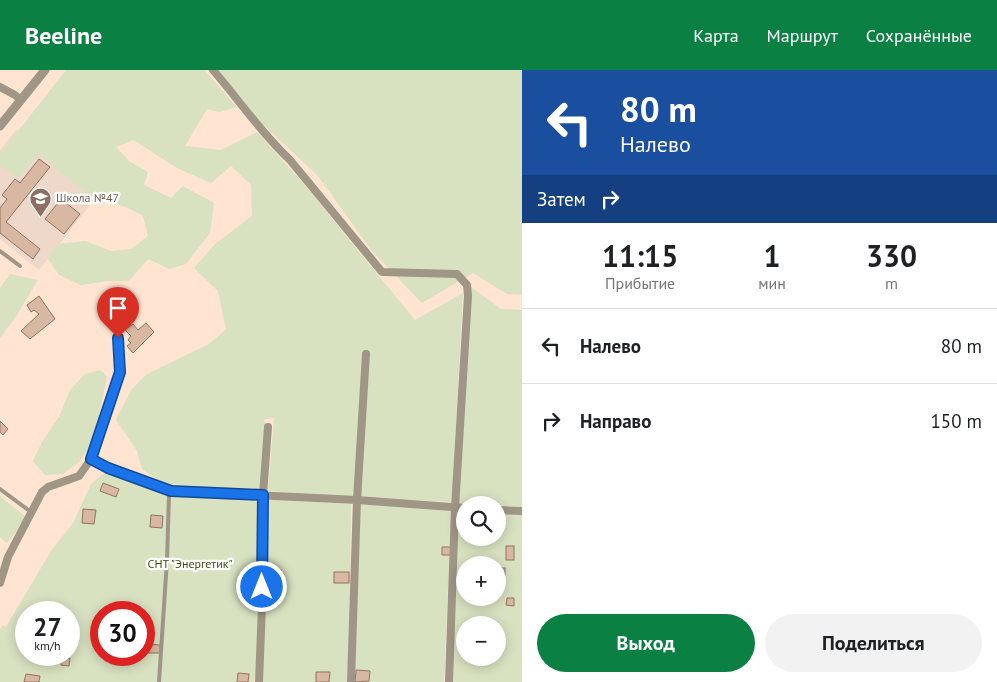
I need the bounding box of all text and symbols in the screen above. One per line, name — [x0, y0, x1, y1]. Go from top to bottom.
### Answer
text: Beeline — [25, 20, 102, 51]
text: Карта — [693, 24, 739, 47]
text: Маршрут — [767, 24, 838, 47]
text: Сохранённые — [866, 24, 972, 47]
text: 80 m — [620, 86, 697, 132]
icon: left — [537, 90, 602, 155]
text: Налево — [620, 130, 691, 158]
icon: right — [596, 185, 624, 213]
school or university icon: Школа №47 — [28, 186, 52, 217]
text: Затем — [537, 187, 586, 211]
place label: Школа №47 — [56, 190, 119, 205]
text: 11:15 — [602, 236, 678, 275]
text: 1 — [764, 236, 781, 275]
text: 330 — [866, 236, 917, 275]
text: Прибытие — [605, 273, 675, 293]
text: мин — [758, 273, 786, 293]
text: m — [885, 273, 898, 293]
pin — [97, 287, 139, 338]
icon: arrive — [104, 294, 132, 322]
icon: left — [537, 332, 565, 360]
text: Налево — [580, 334, 641, 358]
text: 80 m — [941, 334, 982, 358]
icon: right — [537, 407, 565, 435]
text: Направо — [580, 409, 651, 433]
text: 150 m — [930, 409, 982, 433]
map controls — [456, 496, 506, 666]
button: search — [456, 496, 506, 546]
park label: СНТ "Энергетик" — [148, 556, 232, 571]
button: + — [456, 556, 506, 606]
position arrow — [235, 560, 287, 612]
speed limit sign: 30 — [90, 601, 155, 666]
text: 27 — [33, 611, 62, 643]
button: Выход — [537, 614, 755, 672]
button: Поделиться — [765, 614, 982, 672]
button: − — [456, 616, 506, 666]
text: km/h — [34, 638, 61, 653]

